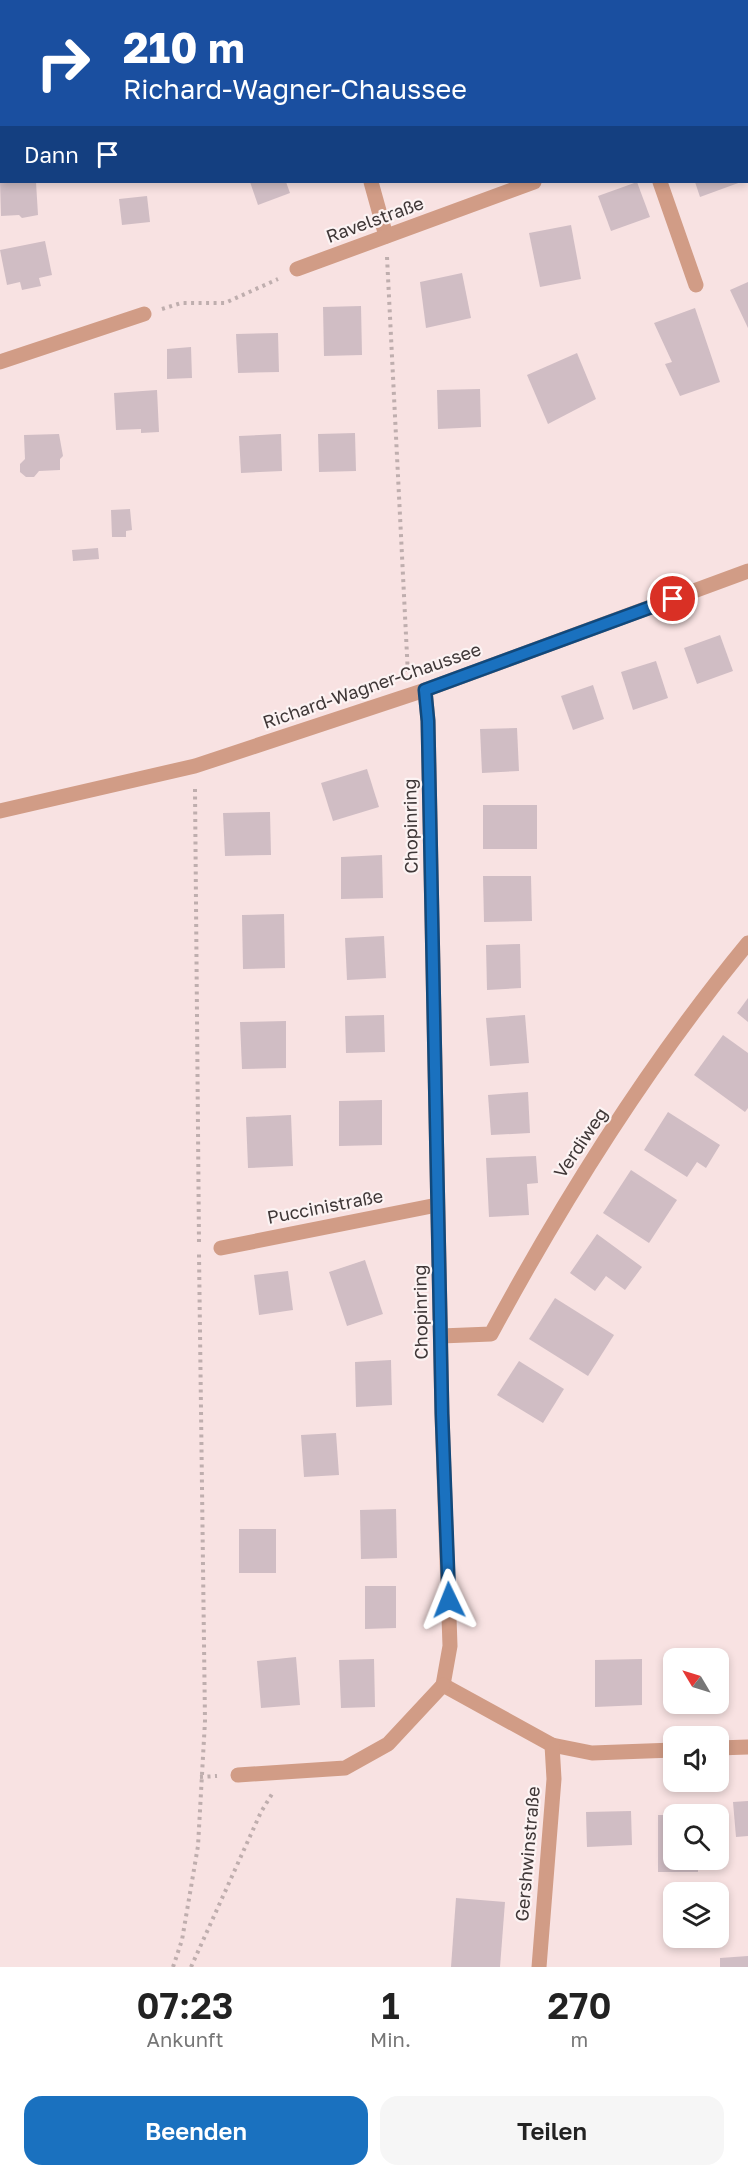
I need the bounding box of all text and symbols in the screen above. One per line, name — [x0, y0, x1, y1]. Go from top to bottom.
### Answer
text: 210 m — [123, 22, 245, 72]
icon: right — [24, 24, 102, 102]
text: Richard-Wagner-Chaussee — [123, 73, 467, 105]
icon: arrive — [91, 138, 124, 171]
text: Dann — [24, 141, 79, 168]
street label: Ravelstraße — [323, 191, 427, 247]
pin — [647, 573, 698, 624]
icon: arrive — [656, 582, 689, 615]
street label: Richard-Wagner-Chaussee — [260, 637, 484, 733]
street label: Chopinring — [398, 778, 422, 874]
street label: Verdiweg — [549, 1103, 612, 1182]
street label: Puccinistraße — [265, 1184, 385, 1228]
street label: Chopinring — [408, 1264, 432, 1360]
position arrow — [417, 1568, 481, 1632]
north arrow — [663, 1648, 729, 1714]
map controls — [663, 1648, 729, 1948]
button: sound — [663, 1726, 729, 1792]
street label: Gershwinstraße — [510, 1785, 544, 1922]
button: search — [663, 1804, 729, 1870]
button: layers — [663, 1882, 729, 1948]
text: 07:23 — [137, 1984, 233, 2027]
text: 1 — [381, 1984, 400, 2027]
text: 270 — [547, 1984, 611, 2027]
text: Ankunft — [147, 2027, 223, 2051]
text: Min. — [370, 2027, 411, 2051]
text: m — [571, 2027, 588, 2051]
button: Beenden — [24, 2096, 368, 2165]
button: Teilen — [380, 2096, 724, 2165]

